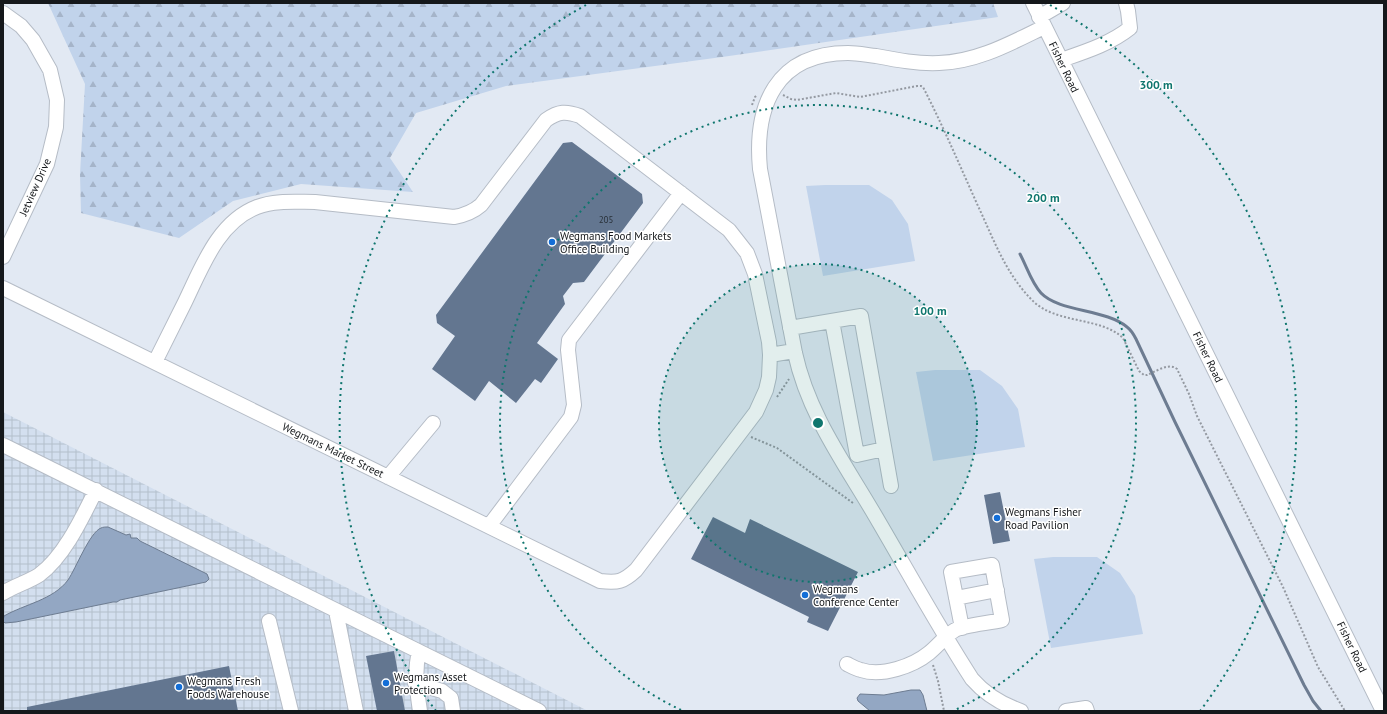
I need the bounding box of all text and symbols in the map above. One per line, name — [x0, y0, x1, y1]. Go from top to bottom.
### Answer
street label: Fisher Road — [1046, 39, 1082, 95]
text: 300 m — [1139, 77, 1173, 92]
street label: Jetview Drive — [16, 156, 54, 219]
text: 200 m — [1026, 190, 1060, 205]
house number: 205 — [599, 214, 613, 225]
place label: Wegmans Food Markets Office Building — [560, 229, 672, 256]
marker: Wegmans Food Markets Office Building — [547, 237, 557, 247]
text: 100 m — [913, 303, 947, 318]
street label: Fisher Road — [1190, 329, 1226, 385]
centre of rings — [811, 416, 825, 430]
street label: Wegmans Market Street — [280, 419, 386, 481]
place label: Wegmans Fisher Road Pavilion — [1005, 505, 1082, 532]
marker: Wegmans Fisher Road Pavilion — [992, 513, 1002, 523]
place label: Wegmans Conference Center — [813, 582, 899, 609]
marker: Wegmans Conference Center — [800, 590, 810, 600]
street label: Fisher Road — [1334, 619, 1370, 675]
place label: Wegmans Asset Protection — [394, 670, 467, 697]
place label: Wegmans Fresh Foods Warehouse — [187, 674, 270, 701]
marker: Wegmans Asset Protection — [381, 678, 391, 688]
marker: Wegmans Fresh Foods Warehouse — [174, 682, 184, 692]

